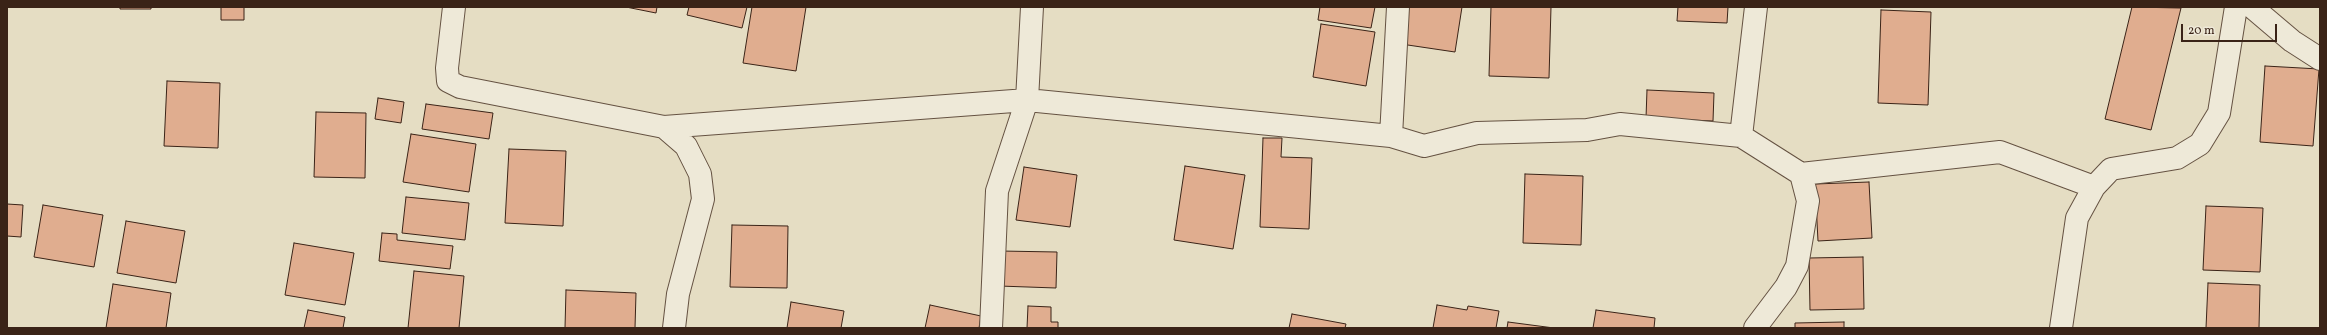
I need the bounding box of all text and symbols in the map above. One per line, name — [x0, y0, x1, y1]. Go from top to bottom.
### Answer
scale bar — [2183, 16, 2279, 42]
text: 20 m — [2188, 23, 2215, 39]

